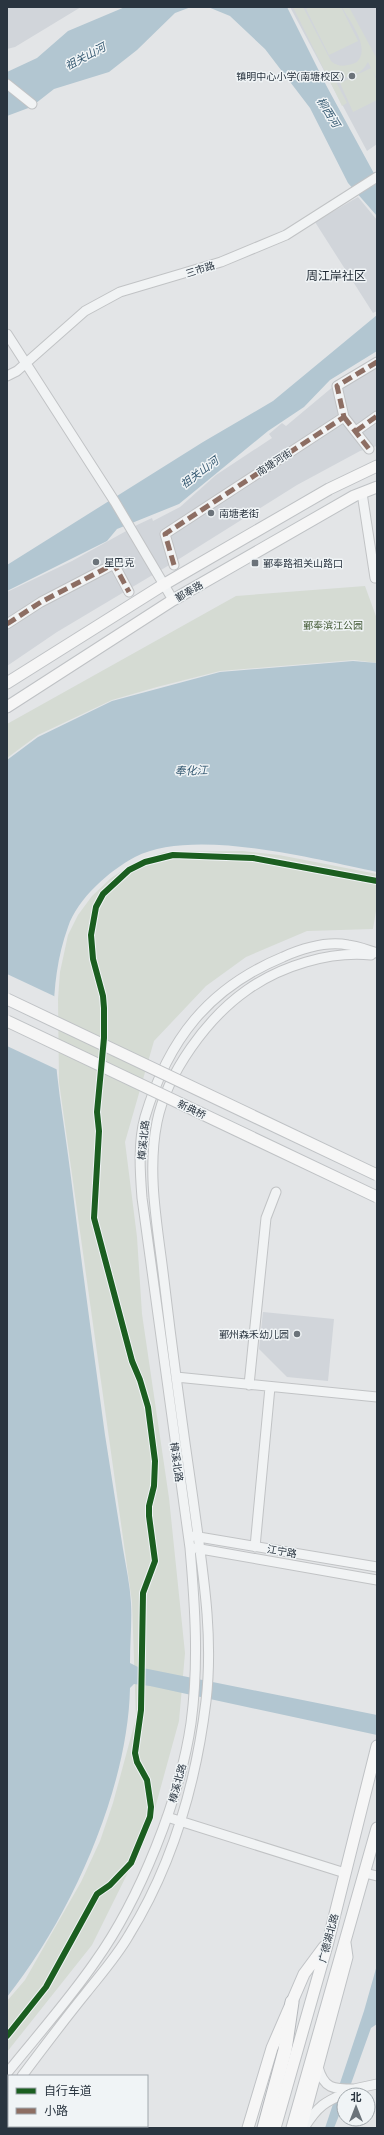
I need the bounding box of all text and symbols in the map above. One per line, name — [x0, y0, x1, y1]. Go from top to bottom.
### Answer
water label: 祖关山河 — [63, 39, 109, 72]
place label: 镇明中心小学(南塘校区) — [236, 70, 344, 82]
marker: 镇明中心小学(南塘校区) — [347, 71, 357, 81]
water label: 柳西河 — [315, 95, 344, 131]
street label: 三市路 — [184, 259, 216, 279]
district label: 周江岸社区 — [306, 268, 366, 282]
street label: 南塘河街 — [254, 446, 294, 478]
water label: 祖关山河 — [178, 452, 222, 490]
place label: 南塘老街 — [219, 507, 259, 519]
marker: 南塘老街 — [206, 508, 216, 518]
place label: 星巴克 — [104, 556, 134, 568]
marker: 星巴克 — [91, 557, 101, 567]
place label: 鄞奉路祖关山路口 — [263, 557, 343, 569]
marker: 鄞奉路祖关山路口 — [250, 558, 260, 568]
street label: 鄞奉路 — [173, 578, 205, 604]
park label: 鄞奉滨江公园 — [303, 619, 363, 631]
water label: 奉化江 — [174, 763, 209, 777]
street label: 新典桥 — [176, 1097, 208, 1121]
street label: 樟溪北路 — [135, 1119, 151, 1161]
place label: 鄞州森禾幼儿园 — [219, 1328, 289, 1340]
marker: 鄞州森禾幼儿园 — [292, 1329, 302, 1339]
street label: 樟溪北路 — [168, 1441, 186, 1483]
street label: 江宁路 — [266, 1542, 298, 1560]
street label: 樟溪北路 — [166, 1762, 188, 1804]
street label: 广德湖北路 — [316, 1912, 340, 1964]
legend — [8, 2075, 148, 2127]
text: 自行车道 — [44, 2083, 92, 2097]
north arrow — [336, 2087, 376, 2127]
text: 北 — [351, 2090, 362, 2103]
text: 小路 — [44, 2103, 68, 2117]

